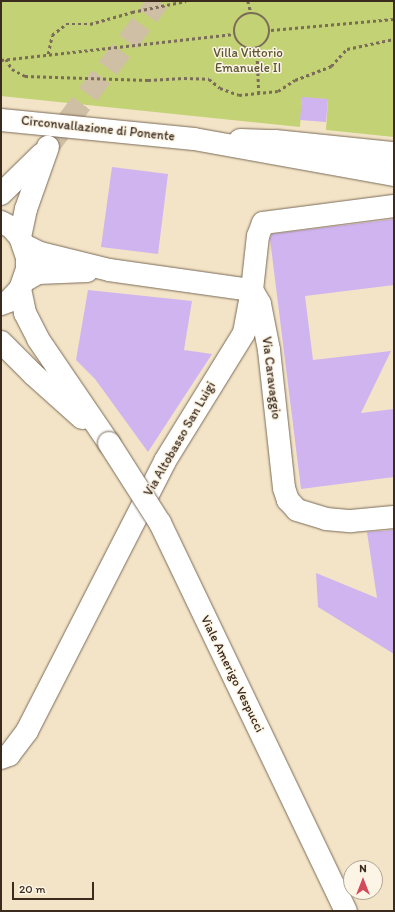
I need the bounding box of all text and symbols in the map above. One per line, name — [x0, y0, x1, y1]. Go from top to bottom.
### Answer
park label: Villa Vittorio Emanuele II — [213, 46, 283, 77]
street label: Circonvallazione di Ponente — [20, 113, 176, 145]
street label: Via Caravaggio — [258, 336, 284, 420]
street label: Via Altobasso San Luigi — [141, 379, 219, 499]
street label: Viale Amerigo Vespucci — [197, 613, 267, 735]
north arrow — [343, 860, 383, 900]
text: N — [359, 862, 367, 875]
scale bar — [14, 874, 96, 900]
text: 20 m — [19, 882, 46, 896]

